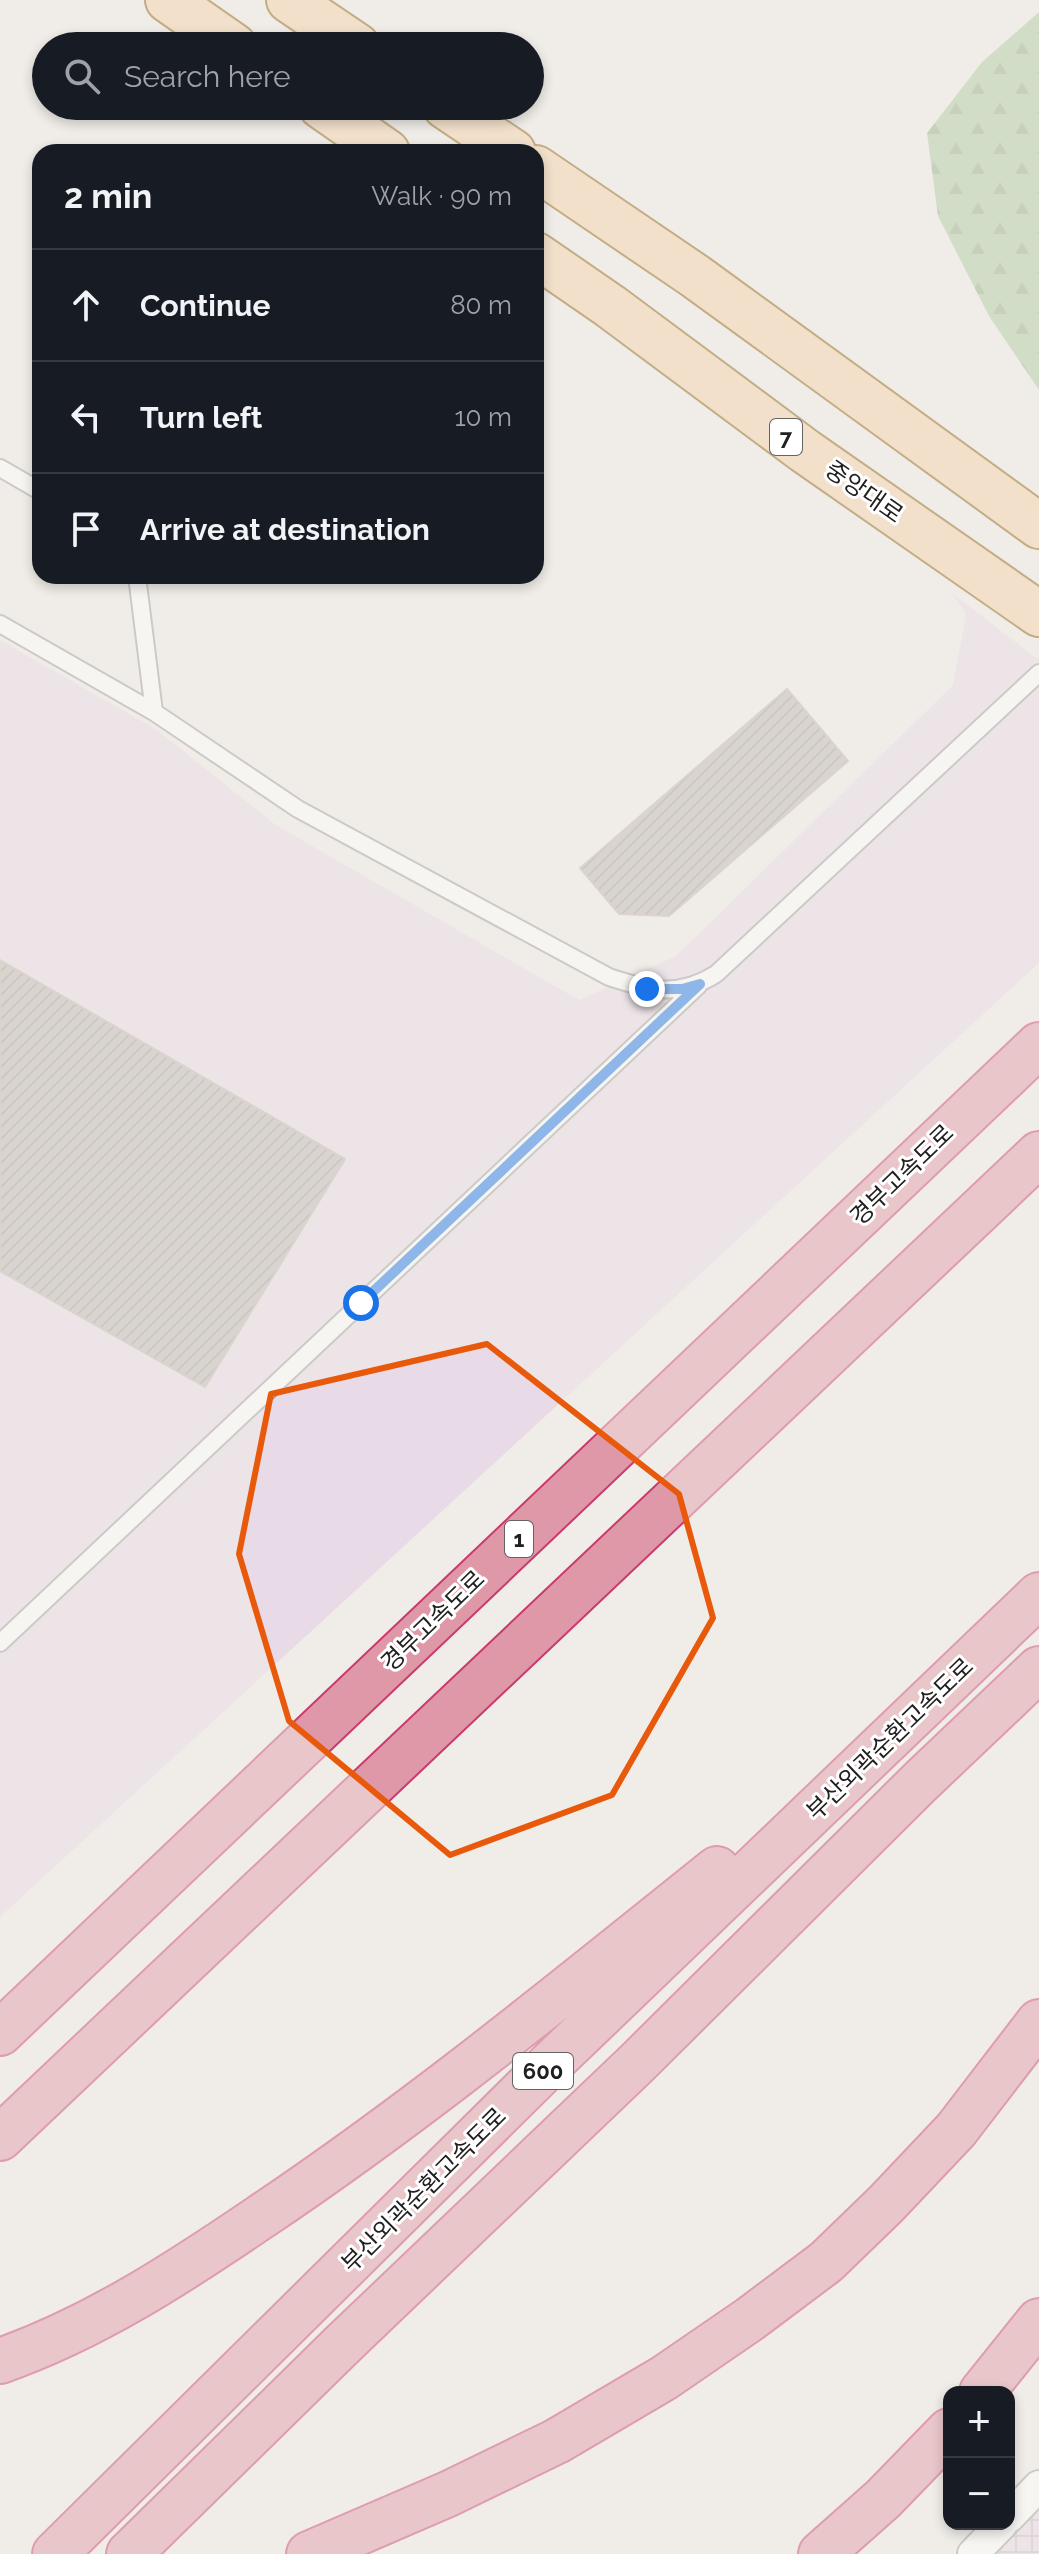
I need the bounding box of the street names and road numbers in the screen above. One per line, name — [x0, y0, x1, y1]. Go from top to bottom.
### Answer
road number: 7 — [770, 419, 802, 455]
street label: 중앙대로 — [820, 454, 909, 529]
street label: 경부고속도로 — [844, 1118, 959, 1231]
road number: 1 — [505, 1521, 533, 1557]
street label: 경부고속도로 — [375, 1564, 490, 1677]
street label: 부산외곽순환고속도로 — [800, 1652, 979, 1826]
road number: 600 — [513, 2053, 573, 2089]
street label: 부산외곽순환고속도로 — [335, 2101, 512, 2278]

